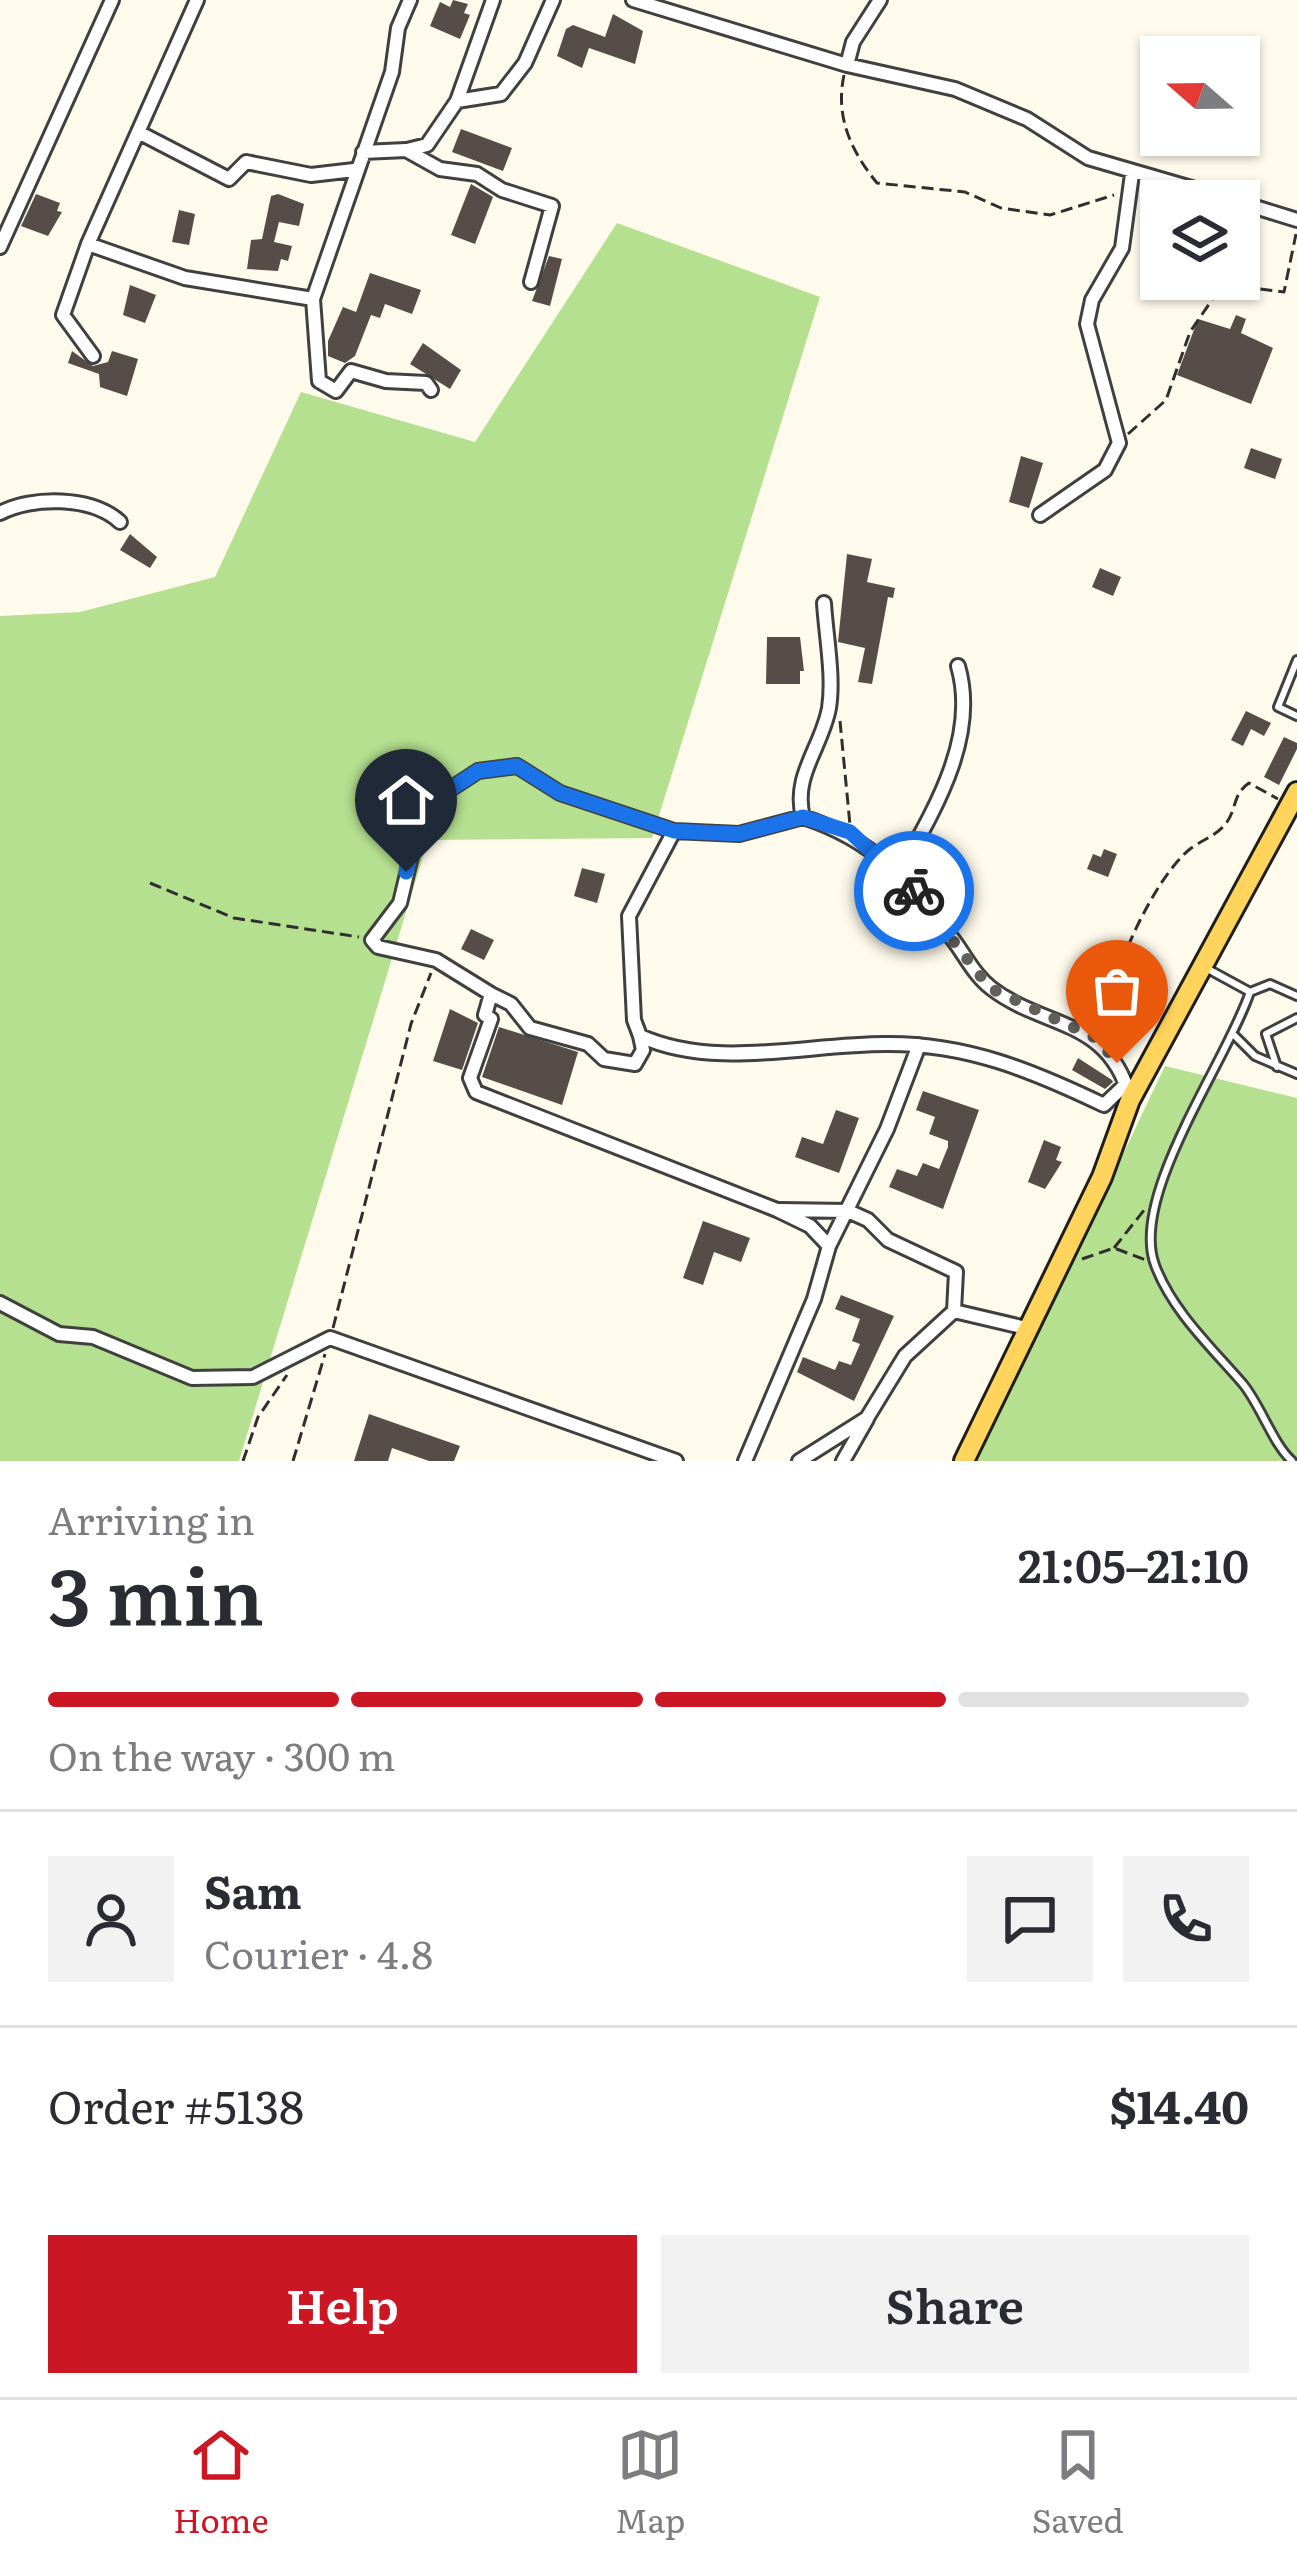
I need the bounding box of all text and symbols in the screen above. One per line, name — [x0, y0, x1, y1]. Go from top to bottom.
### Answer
north arrow — [1140, 36, 1260, 156]
map controls — [1140, 36, 1260, 300]
button: layers — [1140, 180, 1260, 300]
pin — [355, 749, 457, 872]
icon: home — [373, 767, 439, 833]
courier — [854, 831, 974, 951]
icon: bike — [881, 858, 947, 924]
pin — [1066, 940, 1168, 1063]
icon: bag — [1084, 958, 1150, 1024]
text: Arriving in — [48, 1489, 255, 1547]
text: 21:05–21:10 — [1018, 1530, 1249, 1597]
text: 3 min — [48, 1534, 264, 1650]
text: On the way · 300 m — [48, 1725, 396, 1783]
button: person — [48, 1856, 174, 1982]
text: Sam — [204, 1856, 302, 1923]
button: chat — [967, 1856, 1093, 1982]
button: phone — [1123, 1856, 1249, 1982]
text: Courier · 4.8 — [204, 1923, 433, 1981]
text: Order #5138 — [48, 2071, 304, 2138]
text: $14.40 — [1110, 2071, 1249, 2138]
button: Help — [48, 2235, 637, 2373]
button: Share — [661, 2235, 1249, 2373]
tab: Home — [173, 2422, 269, 2543]
tab: Map — [615, 2422, 685, 2543]
tab: Saved — [1032, 2422, 1124, 2543]

